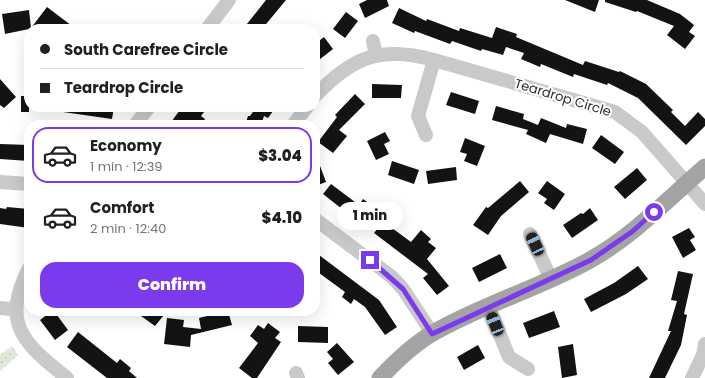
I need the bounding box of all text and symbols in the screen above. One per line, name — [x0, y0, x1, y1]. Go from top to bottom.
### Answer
text: South Carefree Circle — [64, 39, 228, 60]
street label: Teardrop Circle — [512, 74, 614, 121]
text: Teardrop Circle — [64, 77, 183, 98]
text: Economy — [90, 135, 162, 156]
icon: car — [42, 137, 78, 173]
text: $3.04 — [258, 145, 302, 166]
text: 1 min · 12:39 — [90, 157, 163, 176]
text: Comfort — [90, 197, 154, 218]
icon: car — [42, 199, 78, 235]
callout: 1 min — [337, 202, 403, 230]
route start — [645, 203, 663, 221]
text: 1 min — [353, 206, 387, 225]
text: $4.10 — [262, 207, 302, 228]
text: 2 min · 12:40 — [90, 219, 166, 238]
car — [524, 231, 546, 257]
route end — [361, 251, 379, 269]
button: Confirm — [40, 262, 304, 308]
car — [485, 311, 505, 337]

